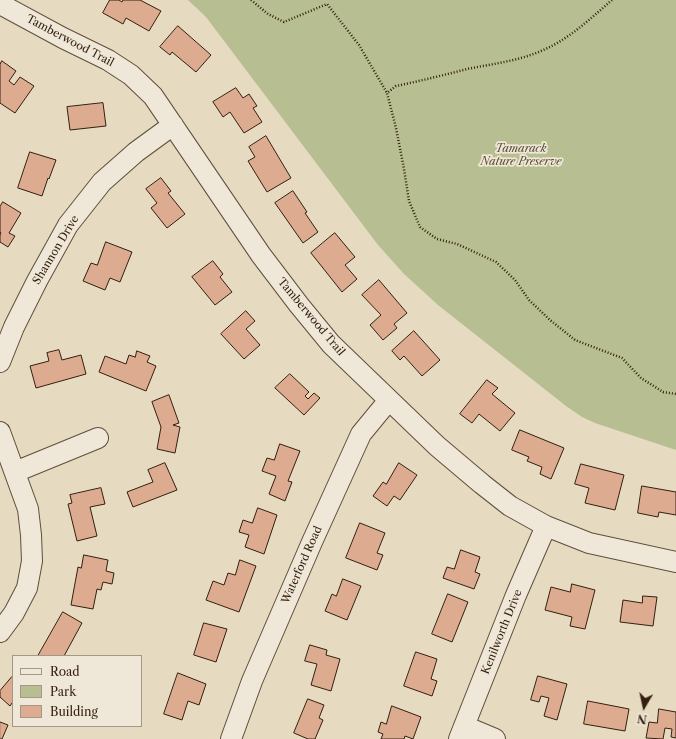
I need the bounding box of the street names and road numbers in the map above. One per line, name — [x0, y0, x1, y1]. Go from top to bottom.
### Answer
street label: Tamberwood Trail — [24, 12, 116, 70]
street label: Shannon Drive — [30, 213, 82, 287]
street label: Tamberwood Trail — [275, 276, 347, 358]
street label: Waterford Road — [279, 524, 325, 606]
street label: Kenilworth Drive — [479, 588, 525, 676]

